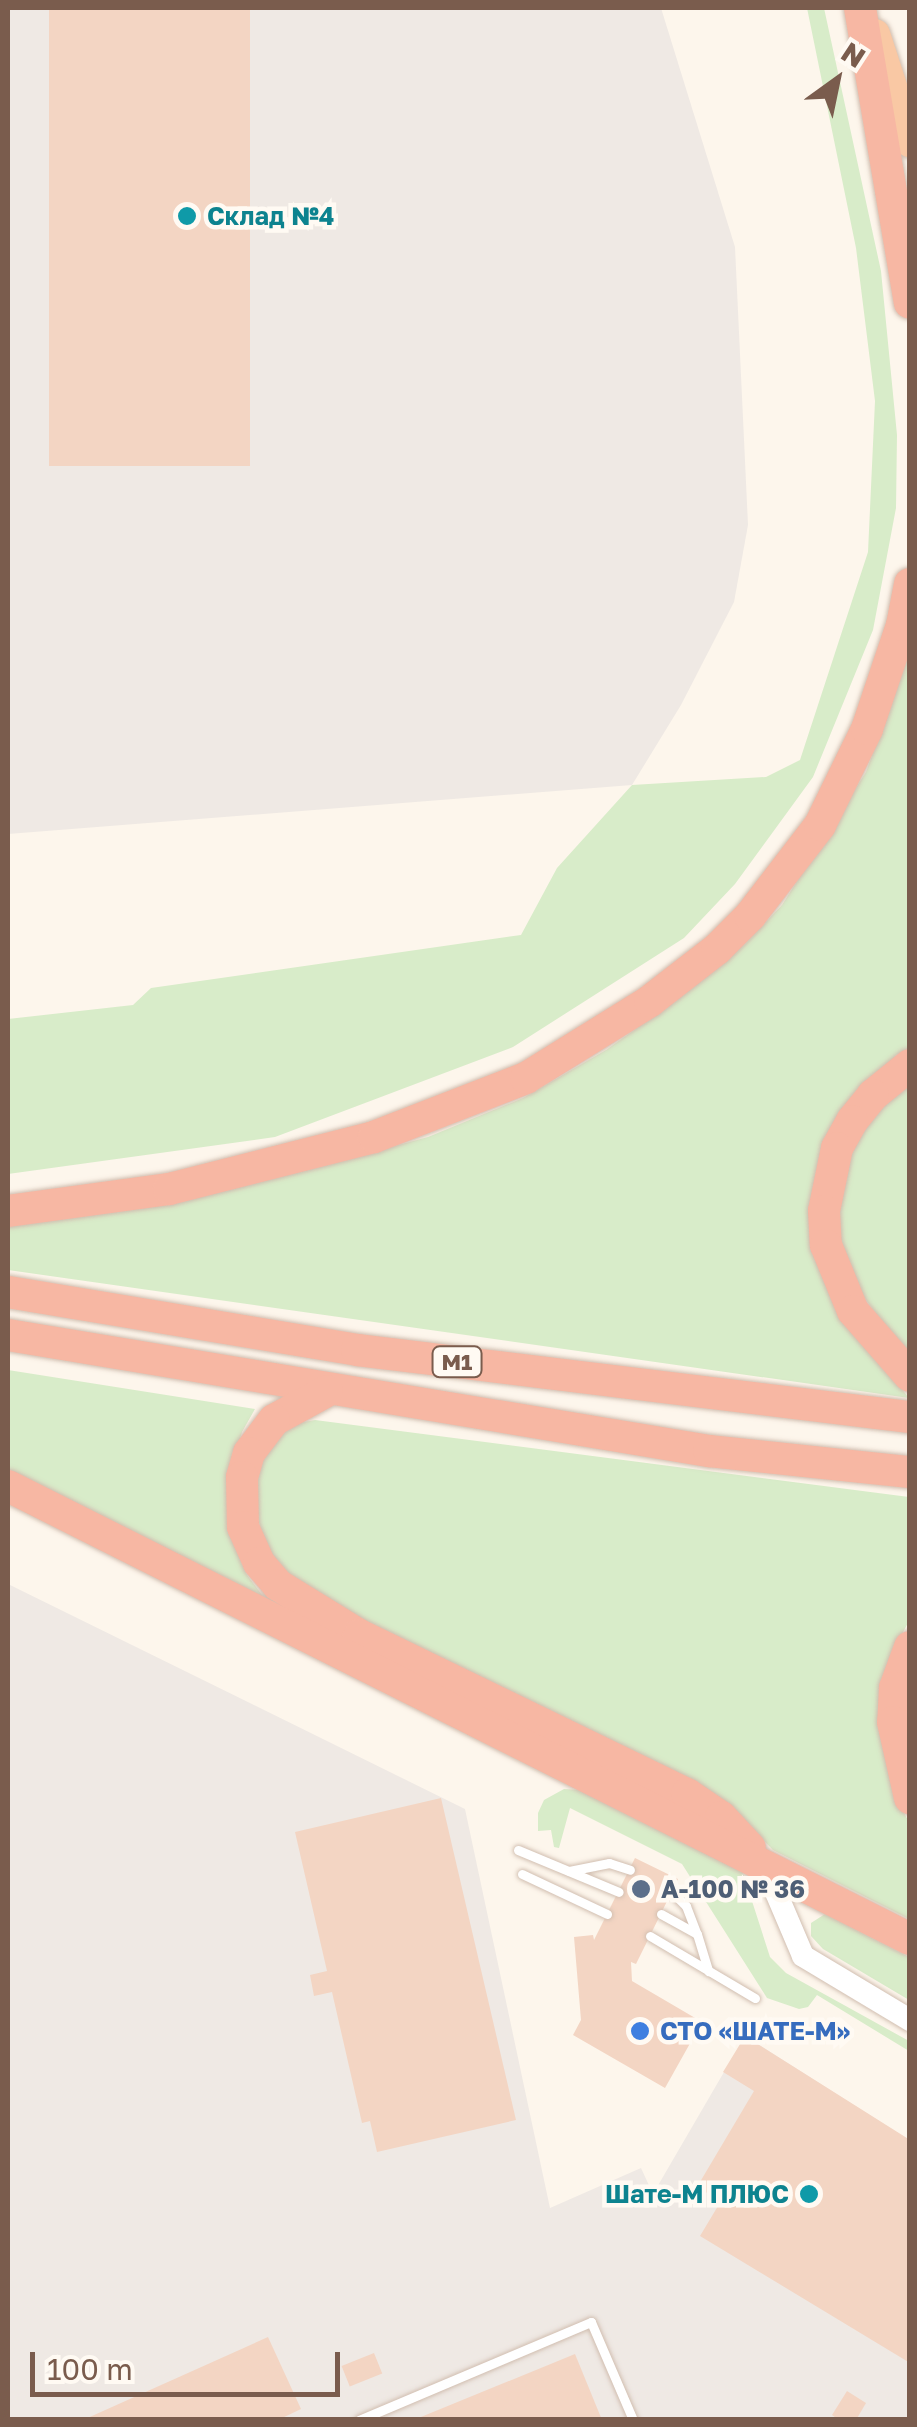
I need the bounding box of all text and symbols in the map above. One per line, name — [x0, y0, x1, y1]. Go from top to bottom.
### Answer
north arrow — [787, 30, 887, 130]
text: N — [836, 35, 872, 74]
place label: Склад №4 — [207, 201, 334, 231]
marker: Склад №4 — [176, 205, 198, 227]
road number: М1 — [430, 1345, 484, 1379]
place label: А-100 № 36 — [661, 1874, 805, 1904]
marker: А-100 № 36 — [630, 1878, 652, 1900]
place label: СТО «ШАТЕ-М» — [660, 2016, 850, 2046]
marker: СТО «ШАТЕ-М» — [629, 2020, 651, 2042]
place label: Шате-М ПЛЮС — [605, 2179, 789, 2209]
marker: Шате-М ПЛЮС — [798, 2183, 820, 2205]
scale bar — [35, 2332, 345, 2394]
text: 100 m — [47, 2351, 133, 2387]

